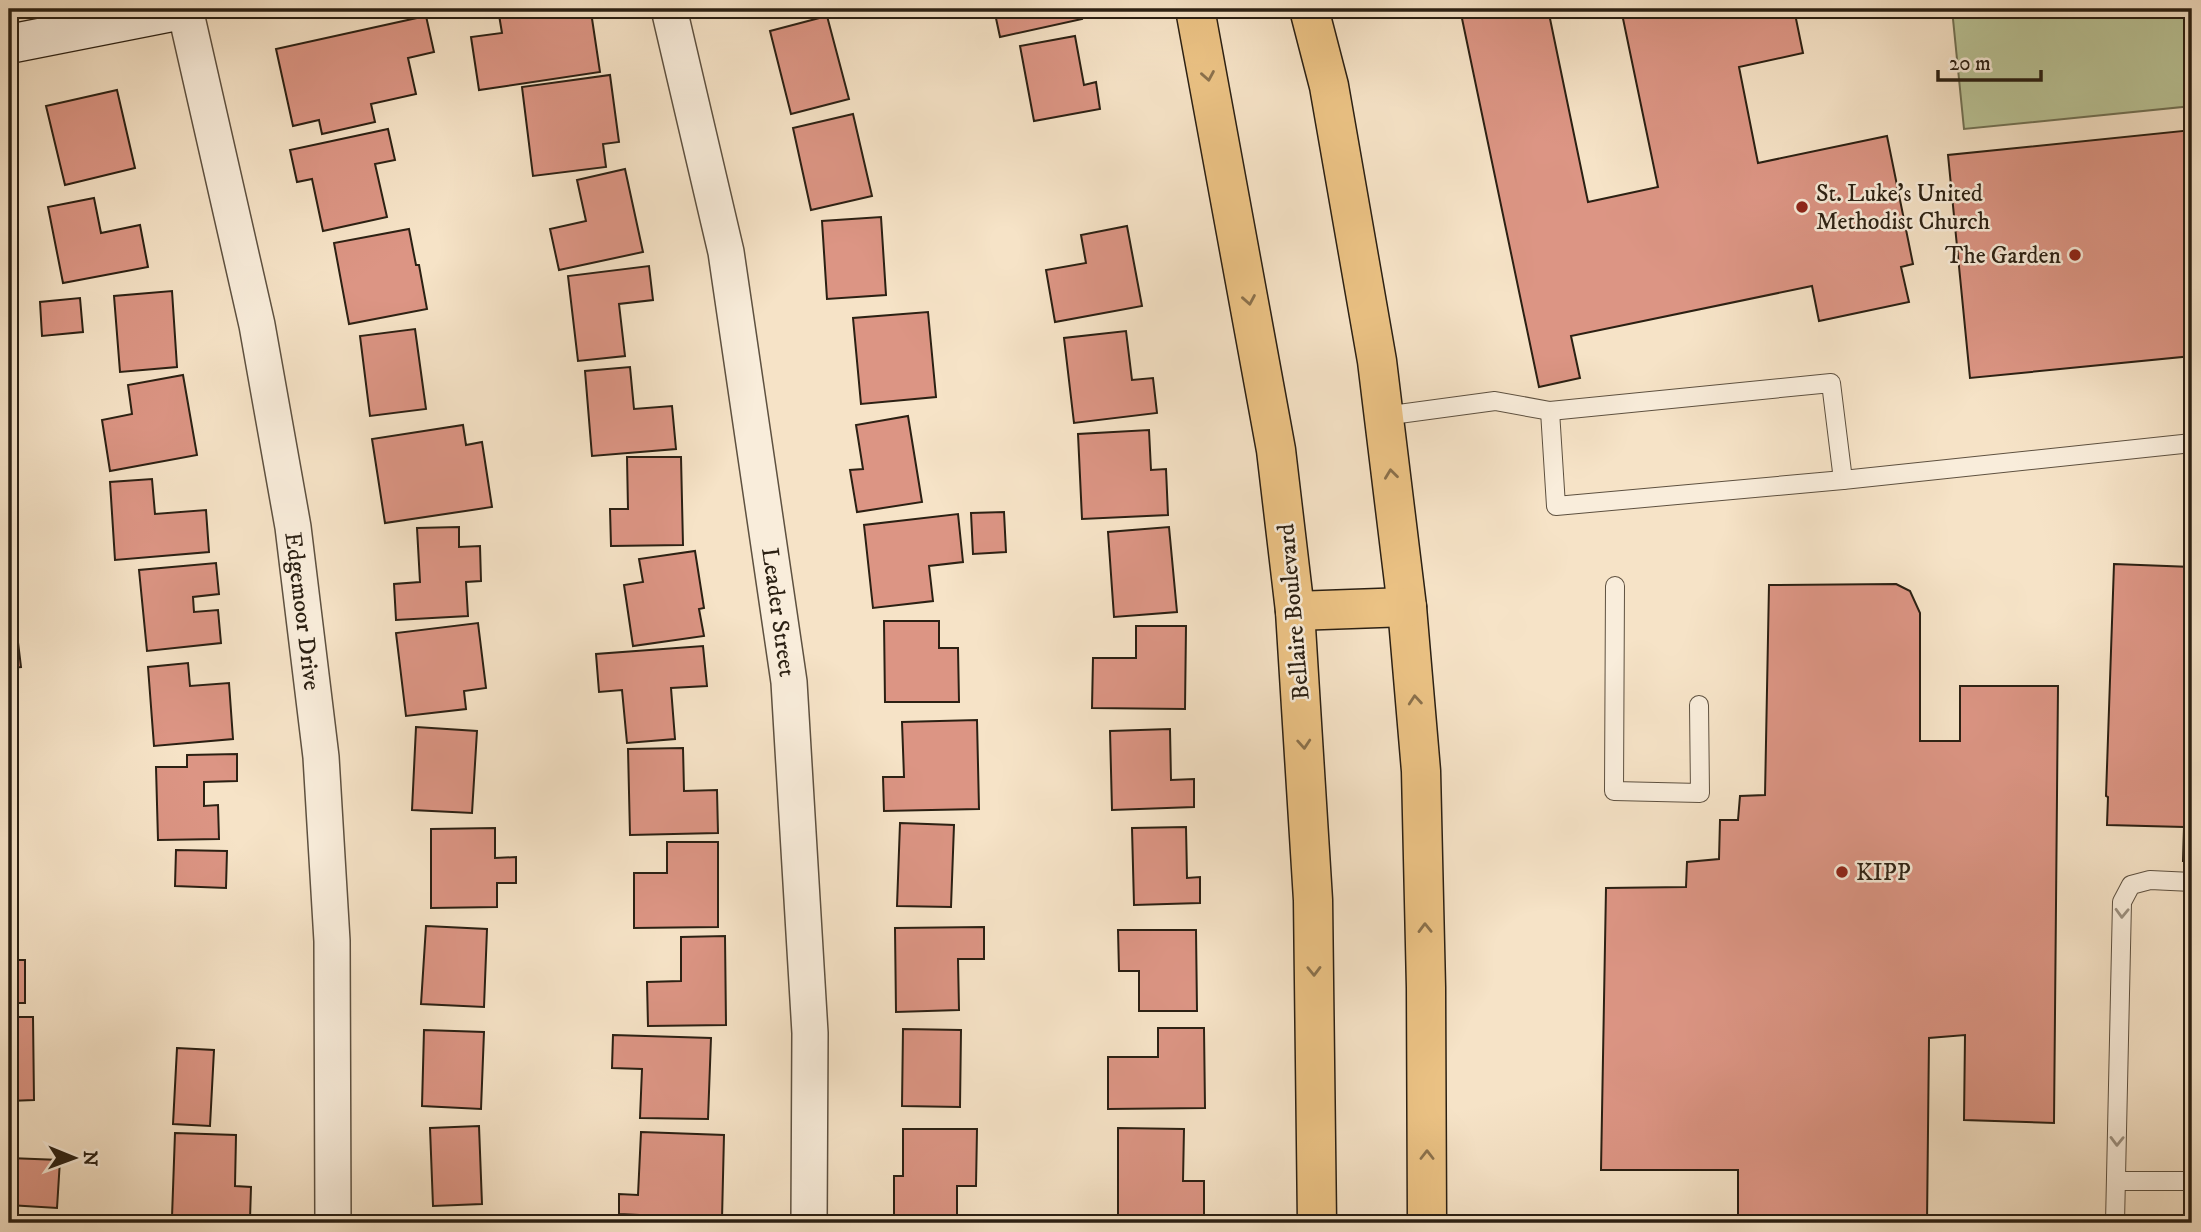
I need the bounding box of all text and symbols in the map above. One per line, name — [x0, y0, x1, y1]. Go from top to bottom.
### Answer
scale bar — [1938, 38, 2042, 82]
text: 20 m — [1949, 51, 1991, 77]
one-way arrow — [1199, 70, 1214, 82]
place label: St. Luke’s United Methodist Church — [1816, 179, 1991, 237]
marker: St. Luke’s United Methodist Church — [1794, 199, 1810, 215]
place label: The Garden — [1945, 241, 2061, 271]
marker: The Garden — [2067, 247, 2083, 263]
one-way arrow — [1240, 294, 1255, 306]
one-way arrow — [1383, 468, 1398, 480]
street label: Bellaire Boulevard — [1271, 522, 1317, 701]
street label: Edgemoor Drive — [277, 530, 327, 692]
street label: Leader Street — [754, 546, 802, 679]
one-way arrow — [1408, 695, 1423, 706]
one-way arrow — [1296, 738, 1311, 749]
place label: KIPP — [1856, 858, 1911, 888]
marker: KIPP — [1834, 864, 1850, 880]
one-way arrow — [2115, 908, 2130, 919]
one-way arrow — [1417, 922, 1432, 933]
one-way arrow — [1306, 966, 1322, 977]
north arrow — [38, 1124, 108, 1194]
one-way arrow — [2109, 1136, 2125, 1147]
one-way arrow — [1419, 1149, 1435, 1160]
text: N — [78, 1150, 101, 1167]

